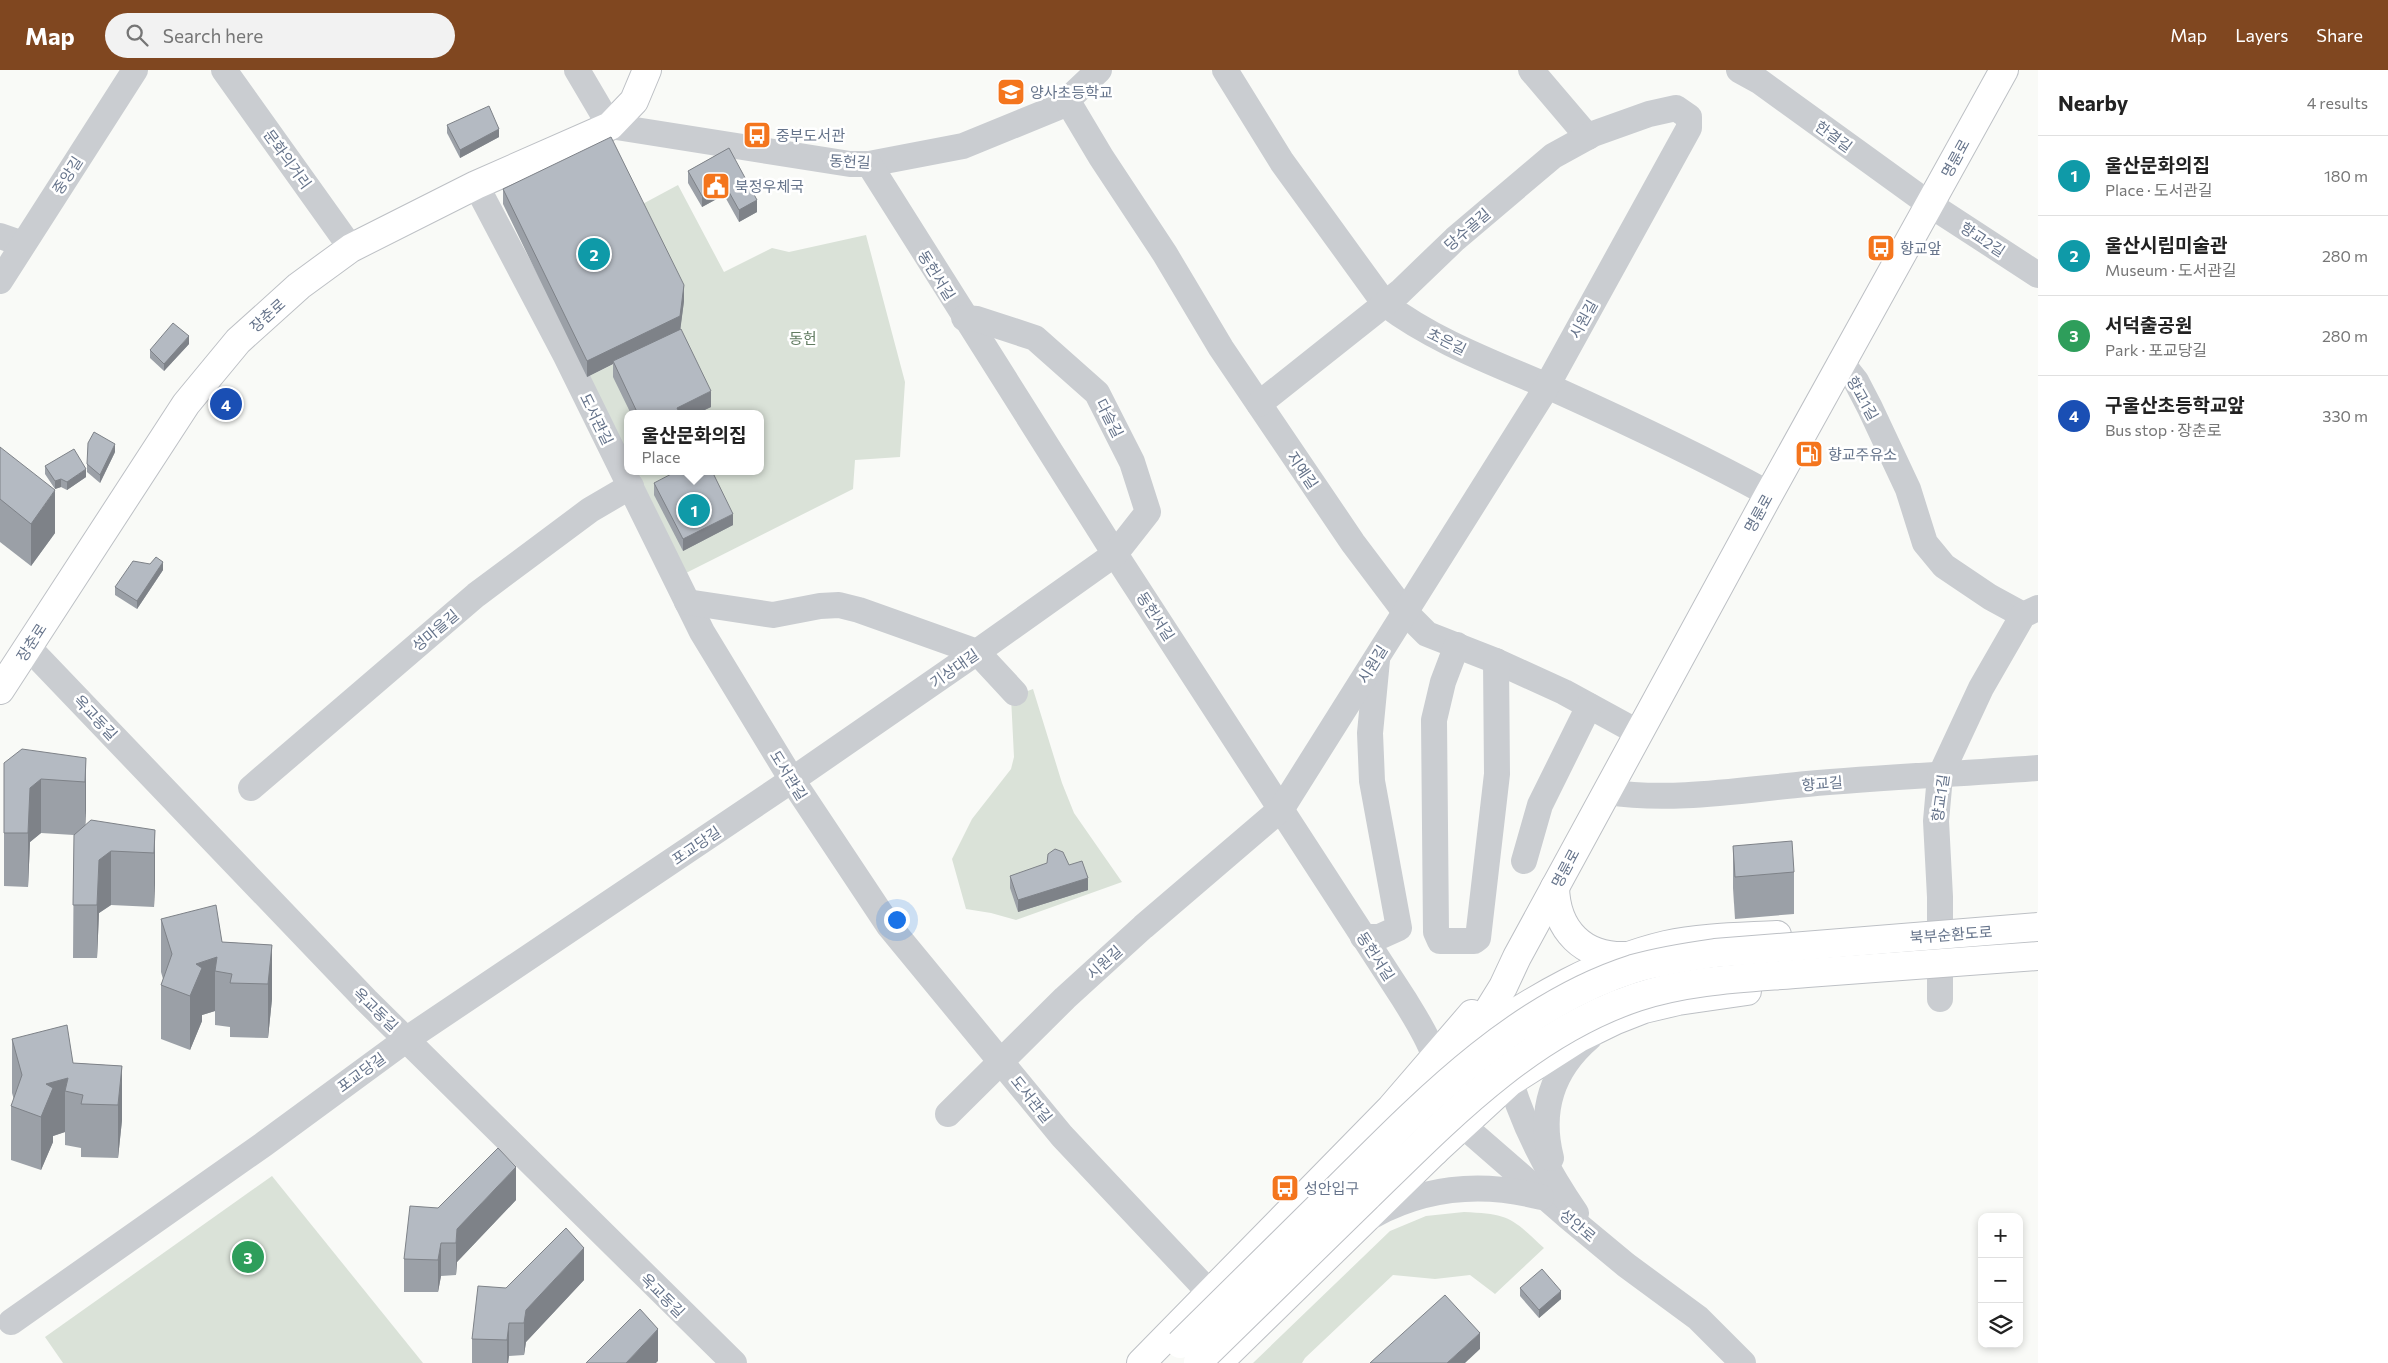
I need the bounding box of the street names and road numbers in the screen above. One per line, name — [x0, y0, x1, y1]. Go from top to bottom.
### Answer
street label: 한결길 — [1812, 117, 1856, 155]
street label: 문화의거리 — [260, 126, 316, 192]
street label: 명륜로 — [1937, 136, 1973, 180]
street label: 동헌길 — [829, 151, 871, 171]
street label: 중앙길 — [48, 153, 86, 197]
street label: 당수골길 — [1440, 204, 1494, 254]
street label: 향교2길 — [1957, 218, 2009, 260]
street label: 동헌서길 — [915, 247, 959, 303]
street label: 장춘로 — [246, 294, 288, 336]
street label: 시원길 — [1565, 297, 1601, 341]
street label: 초은길 — [1424, 324, 1470, 358]
street label: 향교1길 — [1844, 373, 1882, 423]
street label: 도서관길 — [577, 390, 617, 448]
street label: 다슬길 — [1093, 395, 1127, 441]
street label: 지예길 — [1284, 448, 1322, 492]
street label: 명륜로 — [1740, 491, 1776, 535]
street label: 동헌서길 — [1133, 588, 1179, 644]
street label: 성마을길 — [408, 605, 462, 655]
street label: 장춘로 — [12, 620, 50, 664]
street label: 시원길 — [1353, 642, 1391, 686]
street label: 기상대길 — [926, 645, 982, 691]
street label: 옥교동길 — [71, 691, 121, 743]
street label: 도서관길 — [767, 747, 811, 803]
street label: 향교길 — [1801, 772, 1843, 794]
street label: 향교1길 — [1928, 773, 1952, 823]
street label: 포교당길 — [668, 822, 724, 868]
street label: 명륜로 — [1547, 845, 1583, 891]
street label: 북부순환도로 — [1909, 922, 1993, 946]
street label: 동헌서길 — [1353, 928, 1399, 984]
street label: 시원길 — [1083, 941, 1125, 983]
street label: 옥교동길 — [350, 983, 402, 1035]
street label: 포교당길 — [333, 1048, 389, 1096]
street label: 도서관길 — [1008, 1072, 1056, 1126]
street label: 성안로 — [1556, 1205, 1600, 1245]
street label: 옥교동길 — [637, 1269, 689, 1321]

